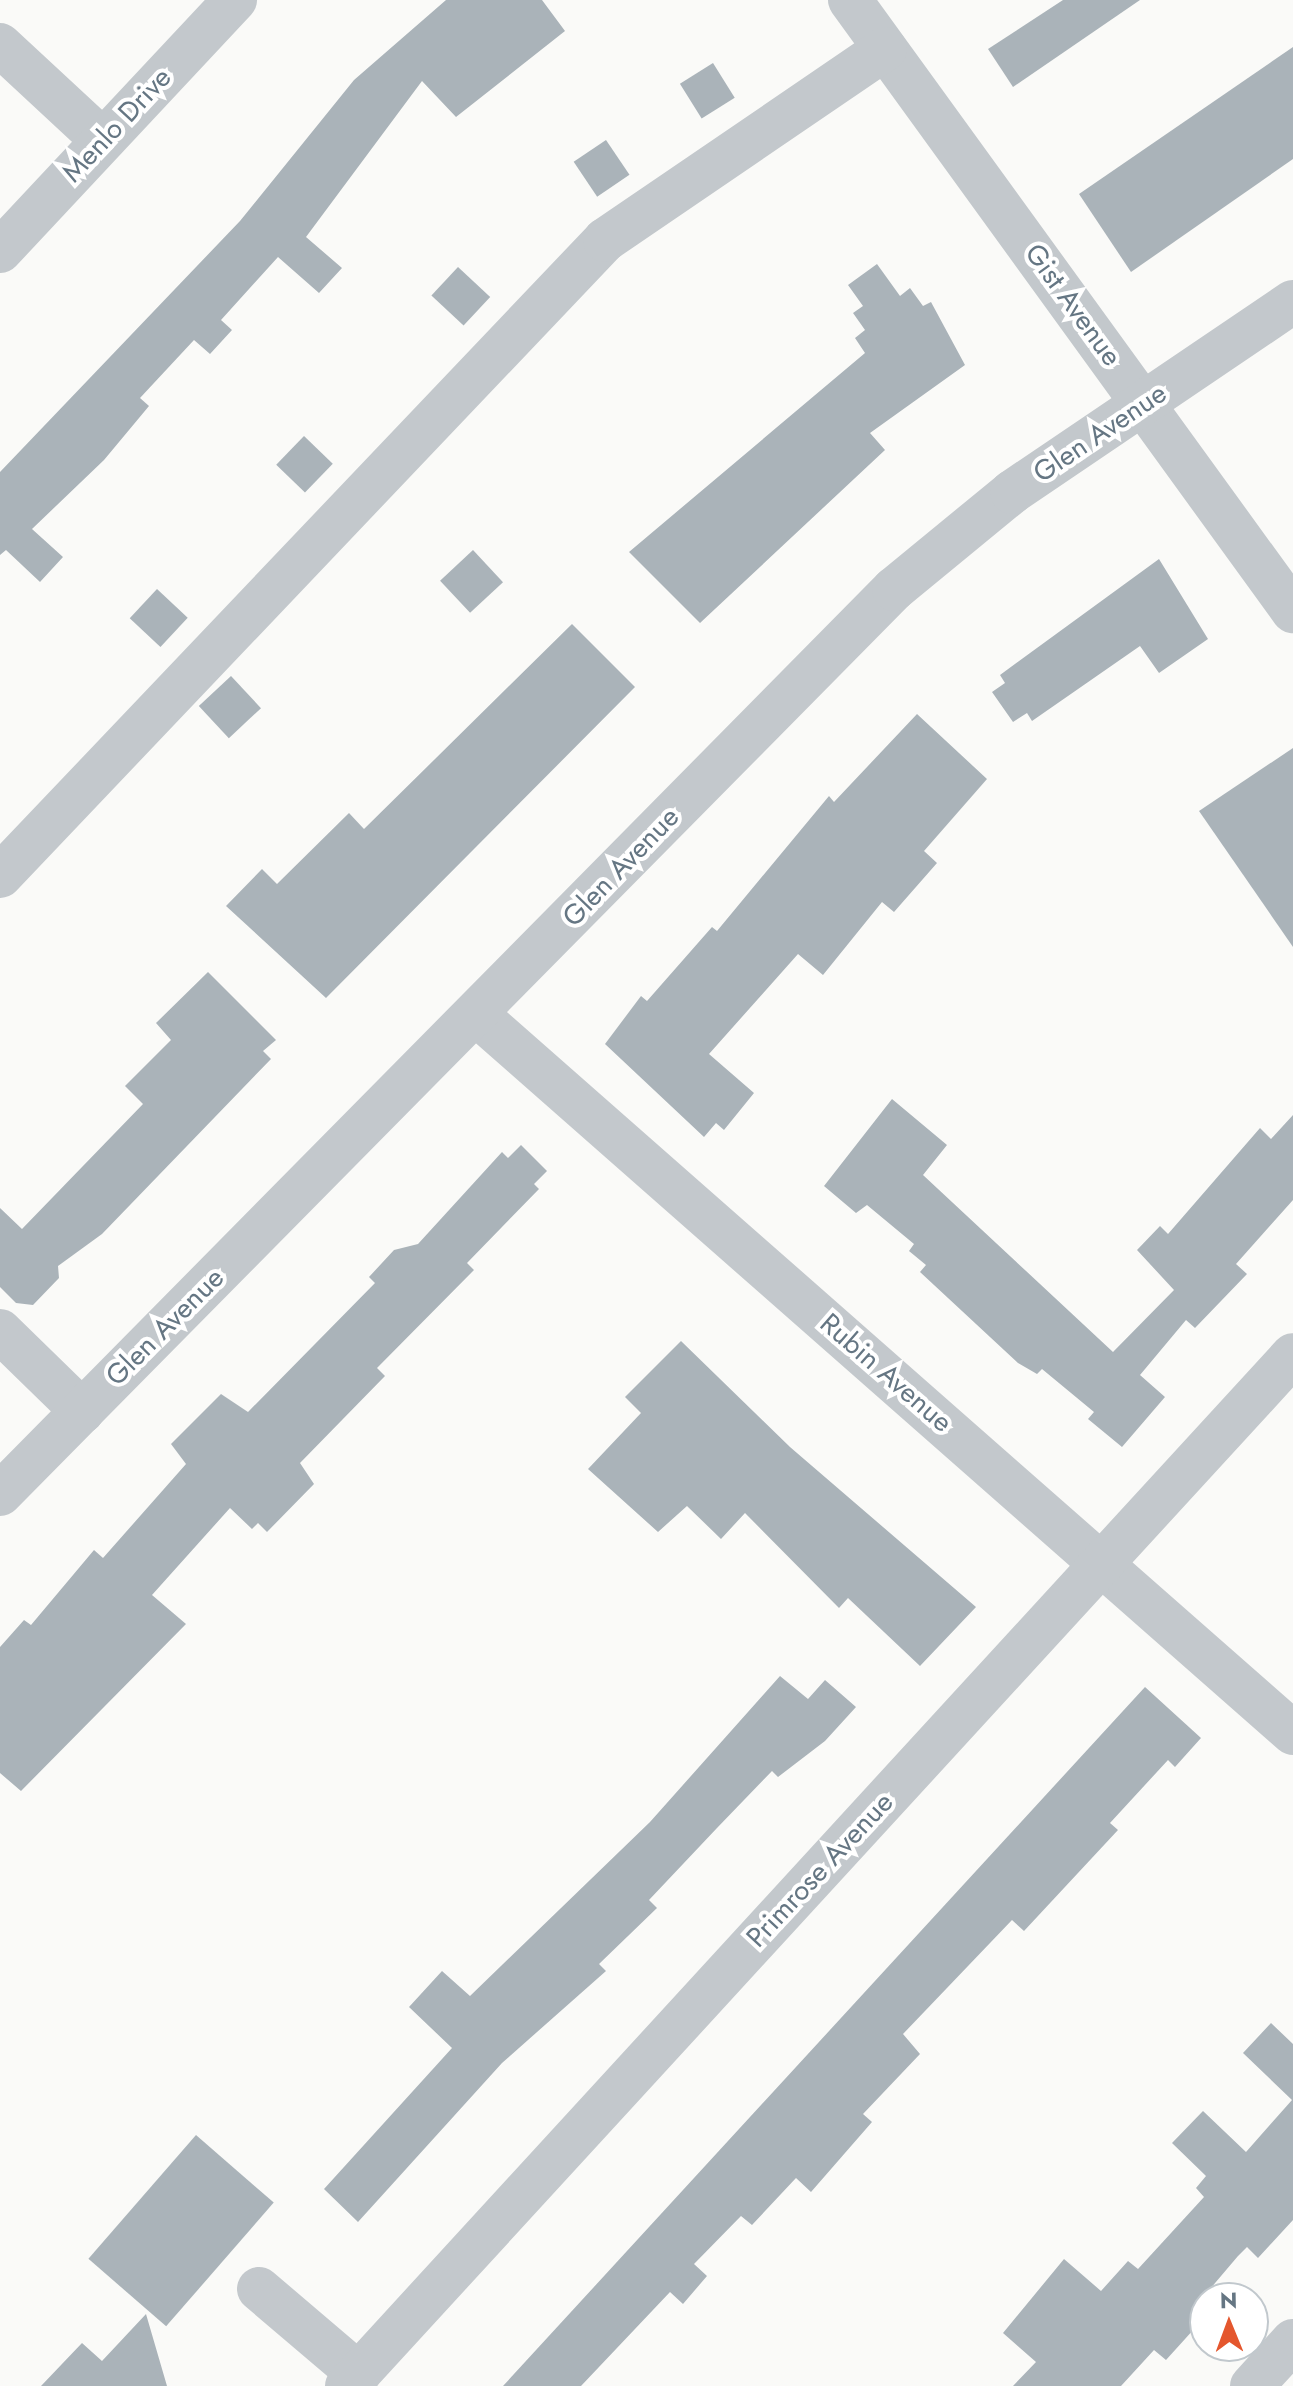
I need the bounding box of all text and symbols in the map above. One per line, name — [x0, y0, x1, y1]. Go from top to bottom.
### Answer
street label: Menlo Drive — [56, 61, 178, 189]
street label: Gist Avenue — [1017, 237, 1129, 373]
street label: Glen Avenue — [1027, 376, 1173, 490]
street label: Glen Avenue — [556, 800, 686, 934]
street label: Glen Avenue — [99, 1261, 231, 1393]
street label: Rubin Avenue — [813, 1307, 959, 1439]
street label: Primrose Avenue — [740, 1786, 900, 1954]
north arrow — [1189, 2282, 1269, 2362]
text: N — [1220, 2284, 1238, 2316]

